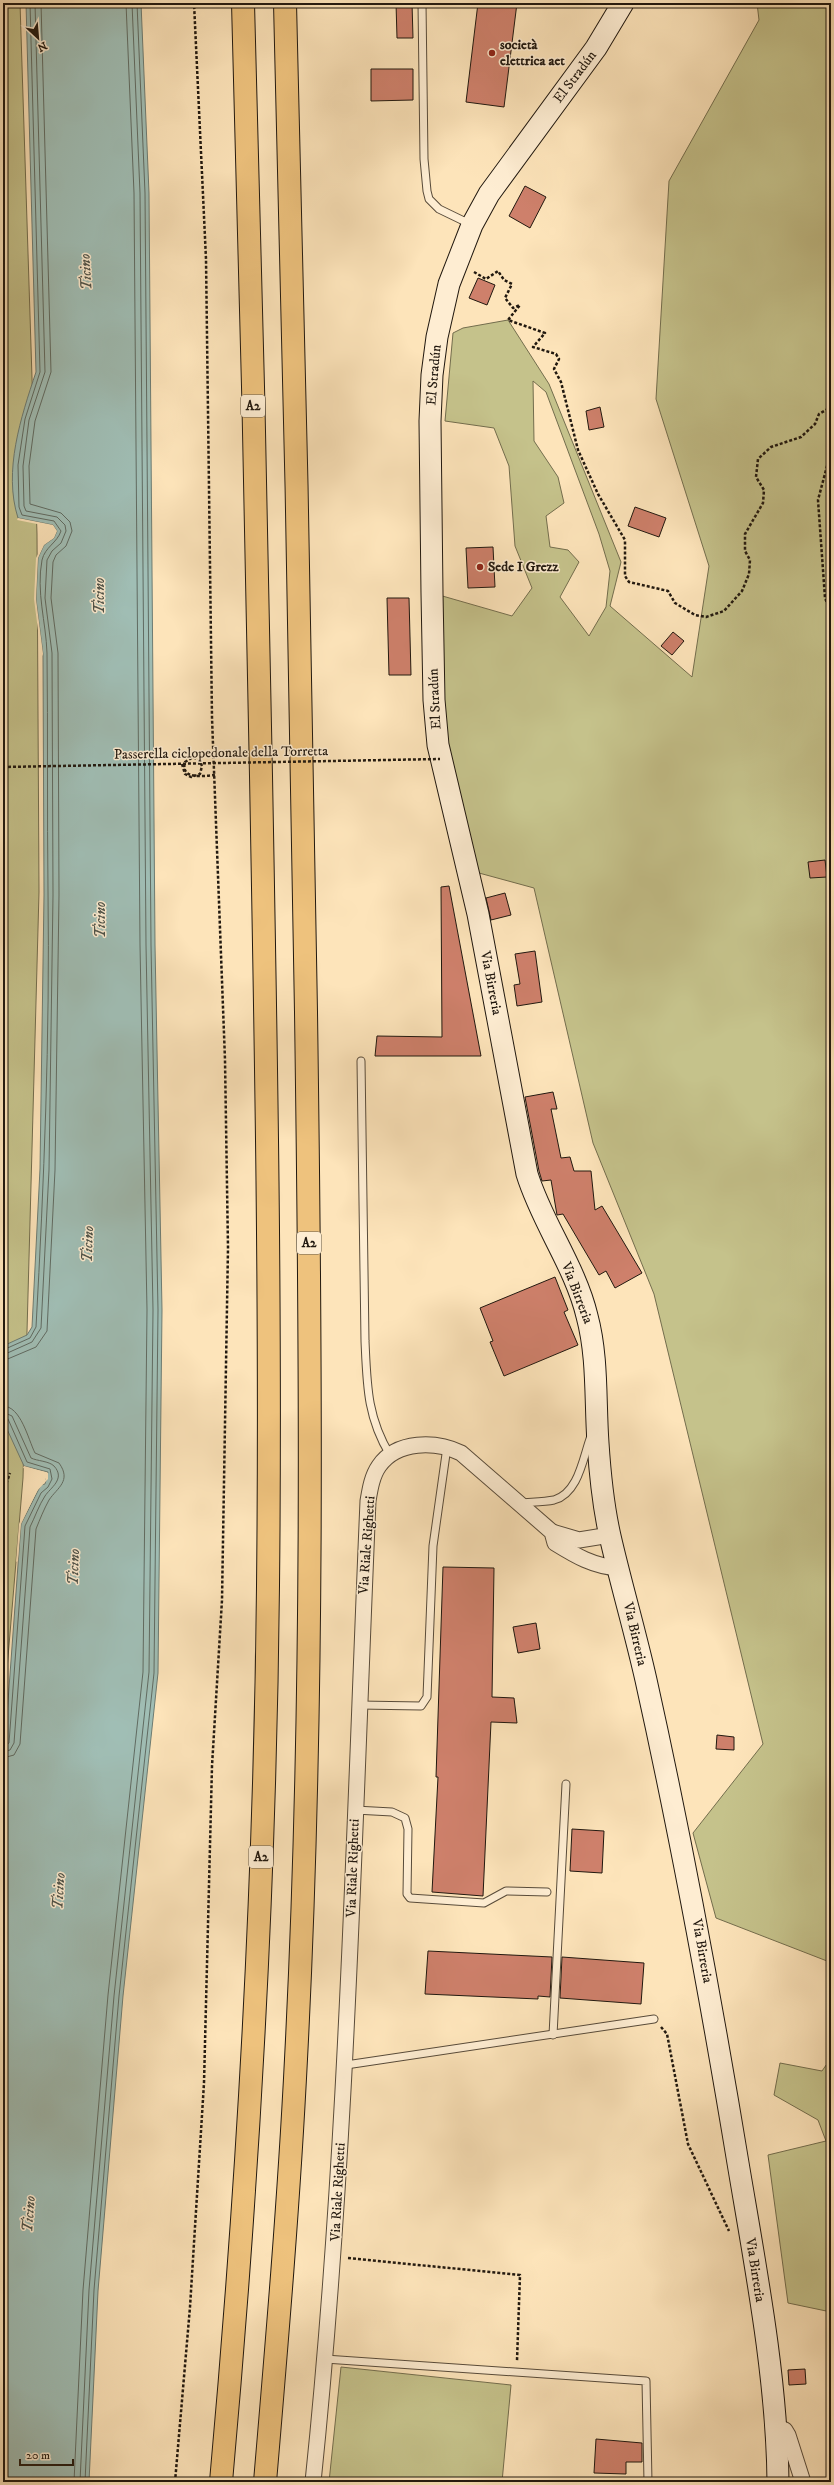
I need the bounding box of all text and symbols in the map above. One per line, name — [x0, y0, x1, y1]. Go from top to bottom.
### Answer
north arrow — [18, 18, 58, 58]
place label: società elettrica aet — [500, 36, 565, 70]
text: N — [35, 38, 49, 54]
street label: El Stradún — [549, 47, 601, 107]
marker: società elettrica aet — [487, 48, 497, 58]
water label: Ticino — [76, 253, 96, 291]
street label: El Stradún — [422, 343, 446, 406]
road number: A2 — [241, 395, 265, 417]
place label: Sede I Grezz — [488, 558, 560, 576]
marker: Sede I Grezz — [475, 562, 485, 572]
water label: Ticino — [90, 577, 109, 614]
street label: El Stradún — [424, 667, 446, 730]
street label: Passerella ciclopedonale della Torretta — [114, 742, 328, 764]
water label: Ticino — [91, 901, 110, 938]
street label: Via Birreria — [476, 949, 506, 1017]
water label: Ticino — [78, 1225, 98, 1263]
road number: A2 — [297, 1232, 321, 1254]
street label: Via Birreria — [557, 1259, 597, 1326]
street label: Via Riale Righetti — [355, 1495, 379, 1596]
water label: Ticino — [64, 1548, 84, 1586]
street label: Via Birreria — [619, 1599, 651, 1668]
street label: Via Riale Righetti — [342, 1818, 364, 1919]
road number: A2 — [249, 1846, 273, 1868]
water label: Ticino — [48, 1872, 70, 1910]
street label: Via Birreria — [687, 1917, 716, 1984]
street label: Via Riale Righetti — [326, 2142, 350, 2243]
water label: Ticino — [18, 2194, 40, 2233]
street label: Via Birreria — [741, 2236, 769, 2303]
scale bar — [20, 2441, 73, 2467]
text: 20 m — [26, 2448, 50, 2463]

